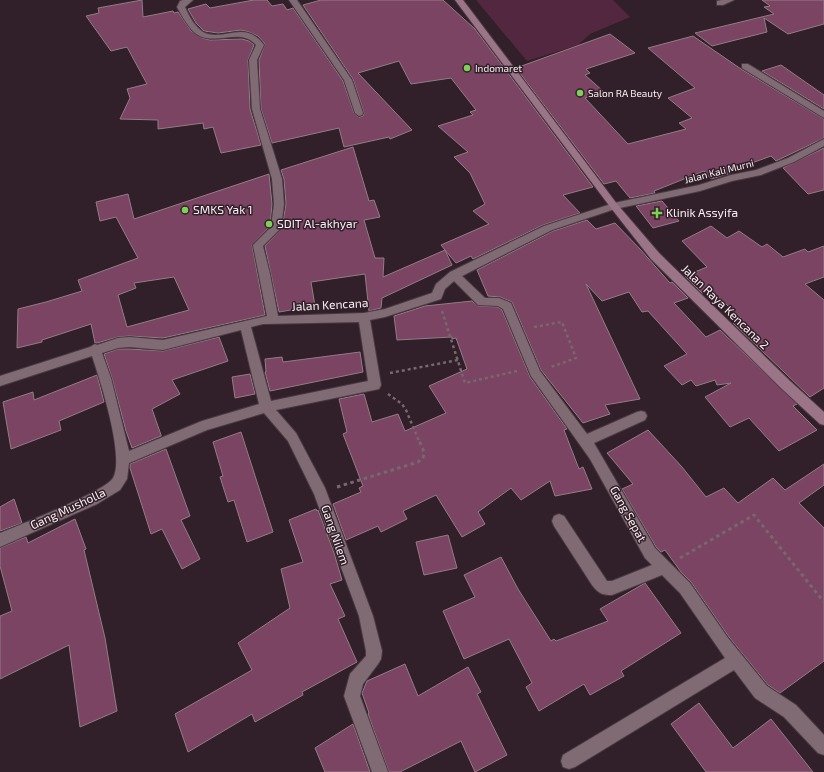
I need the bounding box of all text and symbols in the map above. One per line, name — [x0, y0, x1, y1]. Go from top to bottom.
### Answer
place label: Indomaret — [475, 62, 522, 74]
marker: Indomaret — [462, 63, 472, 73]
place label: Salon RA Beauty — [588, 87, 663, 99]
marker: Salon RA Beauty — [575, 88, 585, 98]
street label: Jalan Kali Murni — [683, 157, 755, 185]
place label: SMKS Yak 1 — [193, 202, 253, 216]
marker: SMKS Yak 1 — [180, 205, 190, 215]
place label: Klinik Assyifa — [666, 205, 738, 219]
marker: Klinik Assyifa — [651, 207, 663, 219]
place label: SDIT Al-akhyar — [277, 216, 358, 230]
marker: SDIT Al-akhyar — [264, 219, 274, 229]
street label: Jalan Raya Kencana 2 — [679, 261, 772, 352]
street label: Jalan Kencana — [291, 295, 369, 313]
street label: Gang Sepat — [608, 483, 650, 544]
street label: Gang Musholla — [28, 485, 107, 532]
street label: Gang Nilem — [319, 503, 353, 566]

